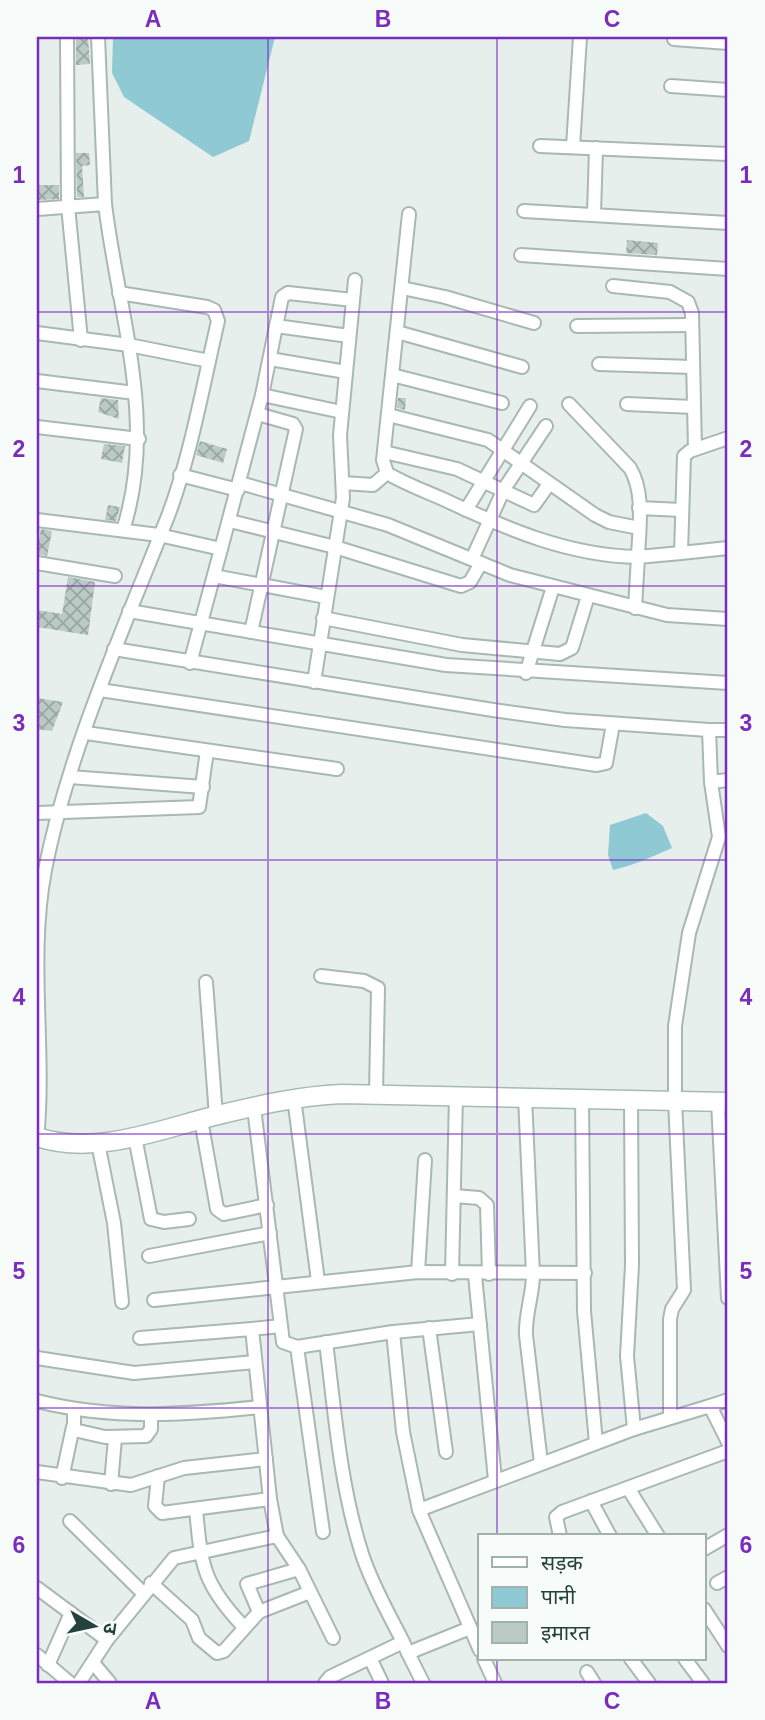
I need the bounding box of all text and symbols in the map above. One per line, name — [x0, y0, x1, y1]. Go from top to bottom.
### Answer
text: A — [145, 6, 161, 32]
text: B — [375, 6, 391, 32]
text: C — [604, 6, 620, 32]
text: 1 — [13, 162, 26, 188]
text: 1 — [740, 162, 753, 188]
text: 2 — [13, 436, 25, 462]
text: 2 — [740, 436, 752, 462]
text: 3 — [13, 710, 25, 736]
text: 3 — [740, 710, 752, 736]
text: 4 — [13, 984, 26, 1010]
text: 4 — [740, 984, 753, 1010]
text: 5 — [13, 1258, 26, 1284]
text: 5 — [740, 1258, 753, 1284]
text: 6 — [13, 1532, 25, 1558]
text: 6 — [740, 1532, 752, 1558]
legend — [478, 1534, 706, 1660]
text: सड़क — [541, 1551, 583, 1574]
text: पानी — [541, 1585, 576, 1608]
north arrow — [60, 1590, 130, 1660]
text: उ — [99, 1621, 122, 1637]
text: इमारत — [541, 1621, 591, 1644]
text: A — [145, 1688, 161, 1714]
text: B — [375, 1688, 391, 1714]
text: C — [604, 1688, 620, 1714]

